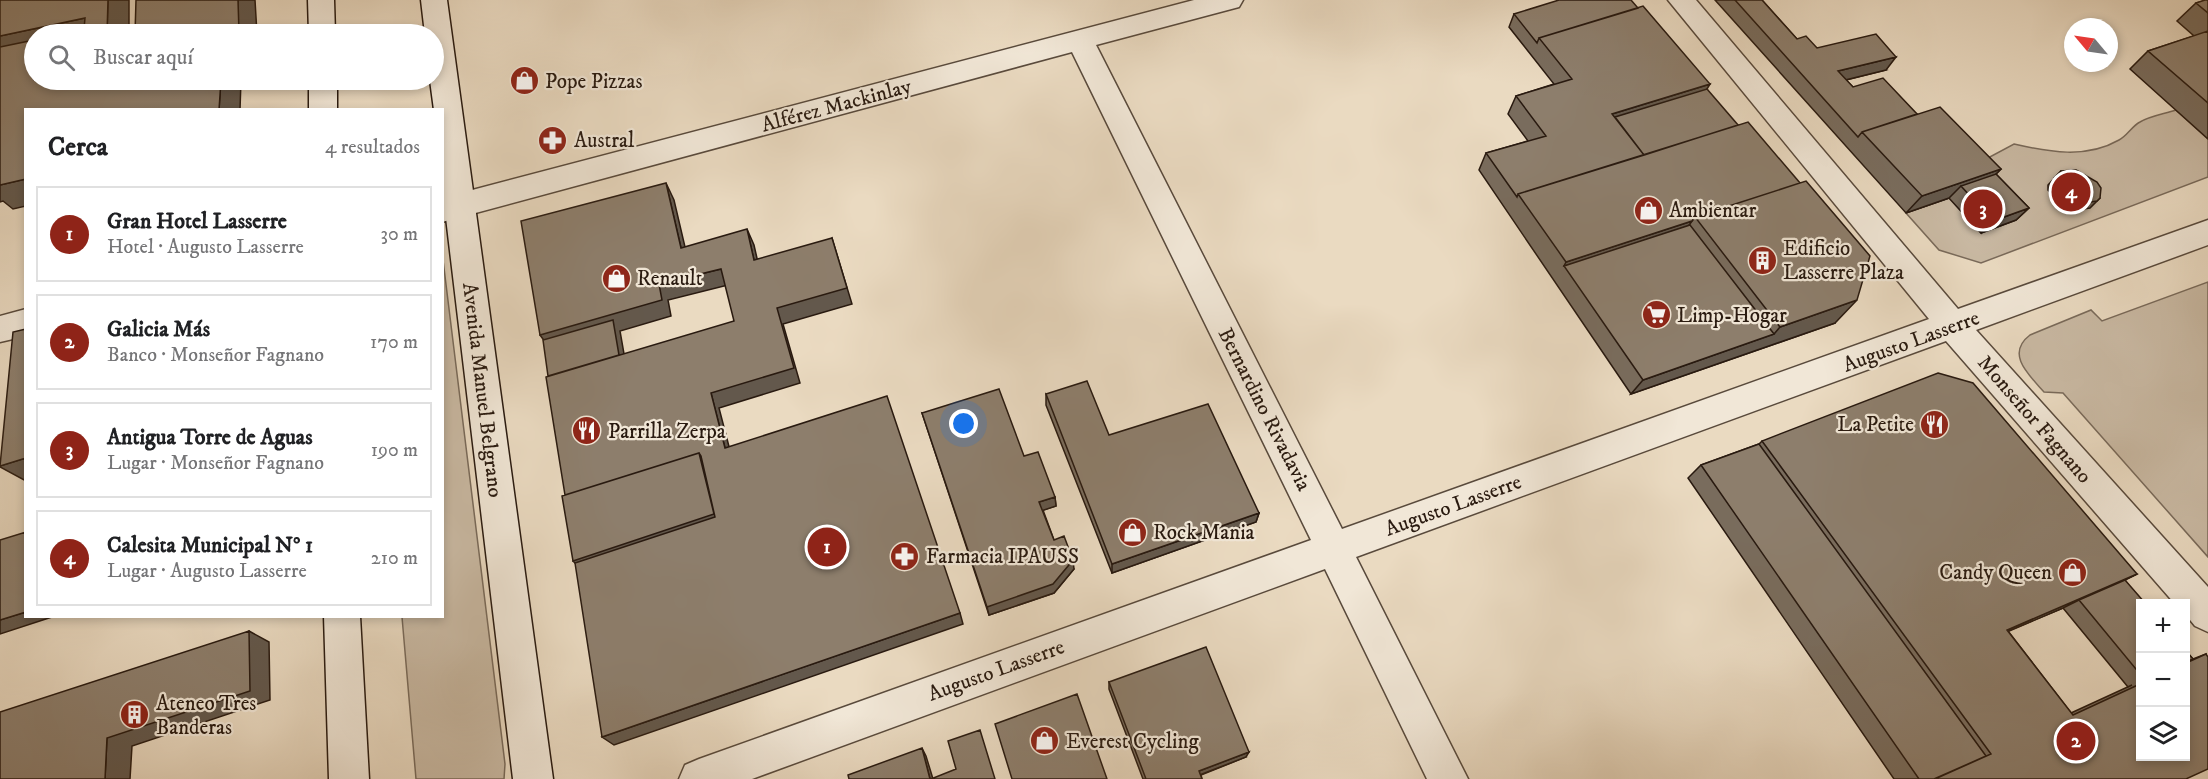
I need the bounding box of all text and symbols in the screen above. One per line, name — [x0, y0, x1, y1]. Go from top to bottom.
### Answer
north arrow — [2064, 18, 2118, 72]
search box — [24, 24, 444, 90]
icon: search — [45, 41, 78, 74]
text: Buscar aquí — [93, 44, 193, 71]
shop icon: Pope Pizzas — [508, 65, 540, 97]
place label: Pope Pizzas — [545, 69, 643, 95]
street label: Alférez Mackinlay — [758, 73, 915, 138]
pharmacy icon: Austral — [537, 124, 569, 156]
place label: Austral — [574, 128, 635, 154]
text: Cerca — [48, 131, 108, 164]
text: 4 resultados — [325, 135, 420, 160]
pin: 4 — [2052, 170, 2090, 214]
pin: 3 — [1964, 186, 2002, 232]
shop icon: Ambientar — [1632, 194, 1664, 226]
place label: Ambientar — [1669, 198, 1757, 224]
text: Gran Hotel Lasserre — [107, 208, 287, 235]
text: 1 — [66, 222, 73, 247]
text: 30 m — [380, 222, 418, 247]
text: Hotel · Augusto Lasserre — [107, 235, 304, 260]
place label: Edificio Lasserre Plaza — [1783, 236, 1904, 286]
building icon: Edificio Lasserre Plaza — [1746, 244, 1778, 276]
shop icon: Renault — [600, 262, 632, 294]
place label: Renault — [637, 266, 703, 292]
street label: Avenida Manuel Belgrano — [456, 281, 508, 499]
supermarket icon: Limp-Hogar — [1640, 299, 1672, 331]
place label: Limp-Hogar — [1677, 303, 1787, 329]
street label: Augusto Lasserre — [1840, 305, 1983, 379]
text: Galicia Más — [107, 316, 210, 343]
street label: Bernardino Rivadavia — [1212, 324, 1316, 495]
text: 2 — [65, 330, 74, 355]
text: 170 m — [370, 330, 418, 355]
text: Banco · Monseñor Fagnano — [107, 343, 324, 368]
street label: Monseñor Fagnano — [1971, 350, 2097, 489]
restaurant icon: La Petite — [1919, 408, 1951, 440]
your location — [949, 409, 978, 438]
place label: La Petite — [1837, 412, 1914, 438]
restaurant icon: Parrilla Zerpa — [571, 415, 603, 447]
place label: Parrilla Zerpa — [608, 419, 726, 445]
text: Antigua Torre de Aguas — [107, 424, 312, 451]
text: 3 — [66, 438, 73, 463]
text: 190 m — [371, 438, 418, 463]
text: Lugar · Monseñor Fagnano — [107, 451, 324, 476]
street label: Augusto Lasserre — [1382, 469, 1525, 543]
shop icon: Rock Mania — [1116, 516, 1148, 548]
place label: Rock Mania — [1153, 520, 1255, 546]
pin: 1 — [808, 524, 846, 570]
text: Calesita Municipal N° 1 — [107, 532, 313, 559]
pharmacy icon: Farmacia IPAUSS — [889, 540, 921, 572]
place label: Farmacia IPAUSS — [926, 544, 1079, 570]
text: 4 — [64, 546, 75, 571]
text: 210 m — [371, 546, 418, 571]
shop icon: Candy Queen — [2057, 556, 2089, 588]
text: Lugar · Augusto Lasserre — [107, 559, 307, 584]
place label: Candy Queen — [1939, 560, 2052, 586]
map controls — [2136, 599, 2190, 761]
button: + — [2136, 599, 2190, 653]
street label: Augusto Lasserre — [925, 634, 1068, 708]
button: − — [2136, 653, 2190, 707]
place label: Ateneo Tres Banderas — [156, 691, 256, 741]
building icon: Ateneo Tres Banderas — [119, 699, 151, 731]
button: layers — [2136, 707, 2190, 761]
pin: 2 — [2056, 718, 2096, 764]
shop icon: Everest Cycling — [1029, 725, 1061, 757]
place label: Everest Cycling — [1066, 729, 1199, 755]

